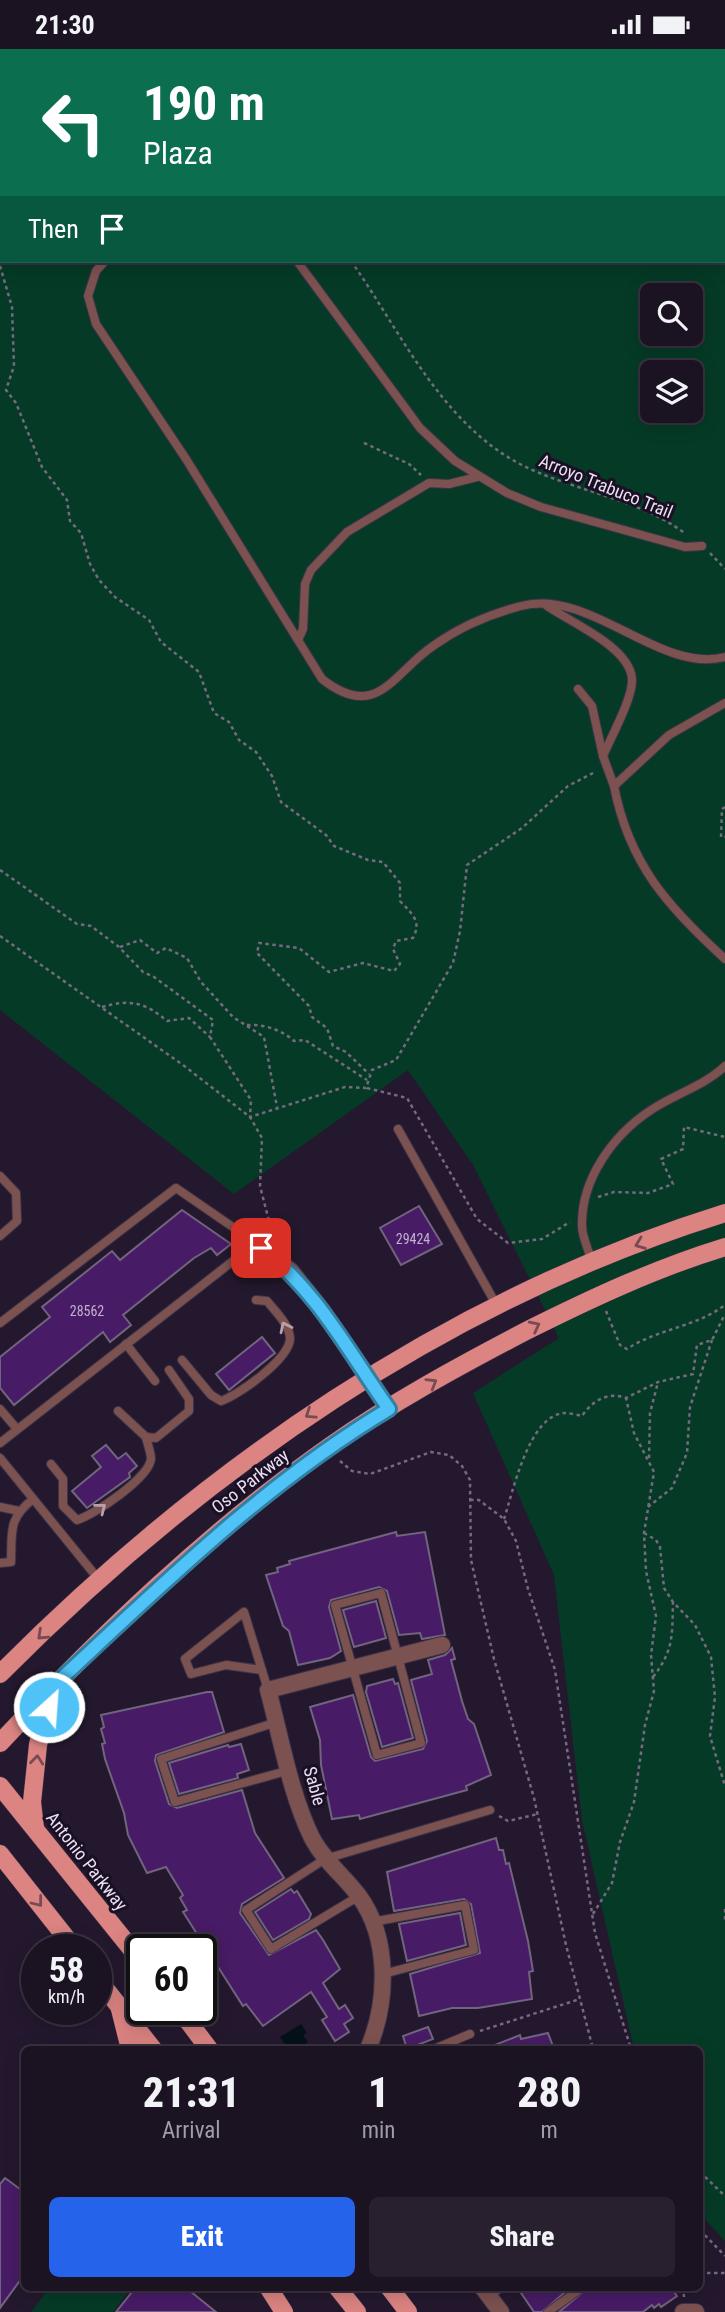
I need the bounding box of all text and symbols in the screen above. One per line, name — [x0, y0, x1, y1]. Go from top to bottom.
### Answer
text: 21:30 — [35, 10, 95, 40]
text: 190 m — [143, 75, 265, 132]
icon: left — [28, 77, 119, 168]
text: Plaza — [143, 134, 213, 172]
icon: arrive — [93, 210, 131, 248]
text: Then — [28, 214, 79, 244]
map controls — [640, 283, 703, 423]
button: search — [640, 283, 703, 346]
button: layers — [640, 360, 703, 423]
street label: Arroyo Trabuco Trail — [536, 450, 676, 522]
pin — [231, 1218, 291, 1278]
icon: arrive — [242, 1229, 280, 1267]
house number: 29424 — [396, 1231, 430, 1247]
one-way arrow — [634, 1236, 646, 1250]
house number: 28562 — [70, 1303, 104, 1319]
one-way arrow — [528, 1321, 540, 1335]
one-way arrow — [279, 1322, 293, 1334]
one-way arrow — [424, 1379, 437, 1392]
one-way arrow — [305, 1406, 318, 1418]
street label: Oso Parkway — [207, 1444, 293, 1518]
one-way arrow — [93, 1503, 105, 1516]
one-way arrow — [37, 1626, 50, 1639]
position arrow — [12, 1670, 86, 1744]
one-way arrow — [29, 1754, 44, 1766]
street label: Sable — [299, 1764, 331, 1808]
street label: Antonio Parkway — [42, 1808, 132, 1915]
one-way arrow — [29, 1894, 42, 1906]
speed limit sign: 60 — [126, 1934, 217, 2025]
text: 58 — [49, 1950, 84, 1991]
text: km/h — [48, 1986, 85, 2007]
text: 21:31 — [143, 2068, 240, 2117]
text: 1 — [368, 2068, 389, 2117]
text: 280 — [517, 2068, 581, 2117]
text: Arrival — [162, 2117, 221, 2144]
text: min — [362, 2117, 395, 2144]
text: m — [541, 2117, 558, 2144]
button: Exit — [49, 2197, 355, 2277]
button: Share — [369, 2197, 675, 2277]

